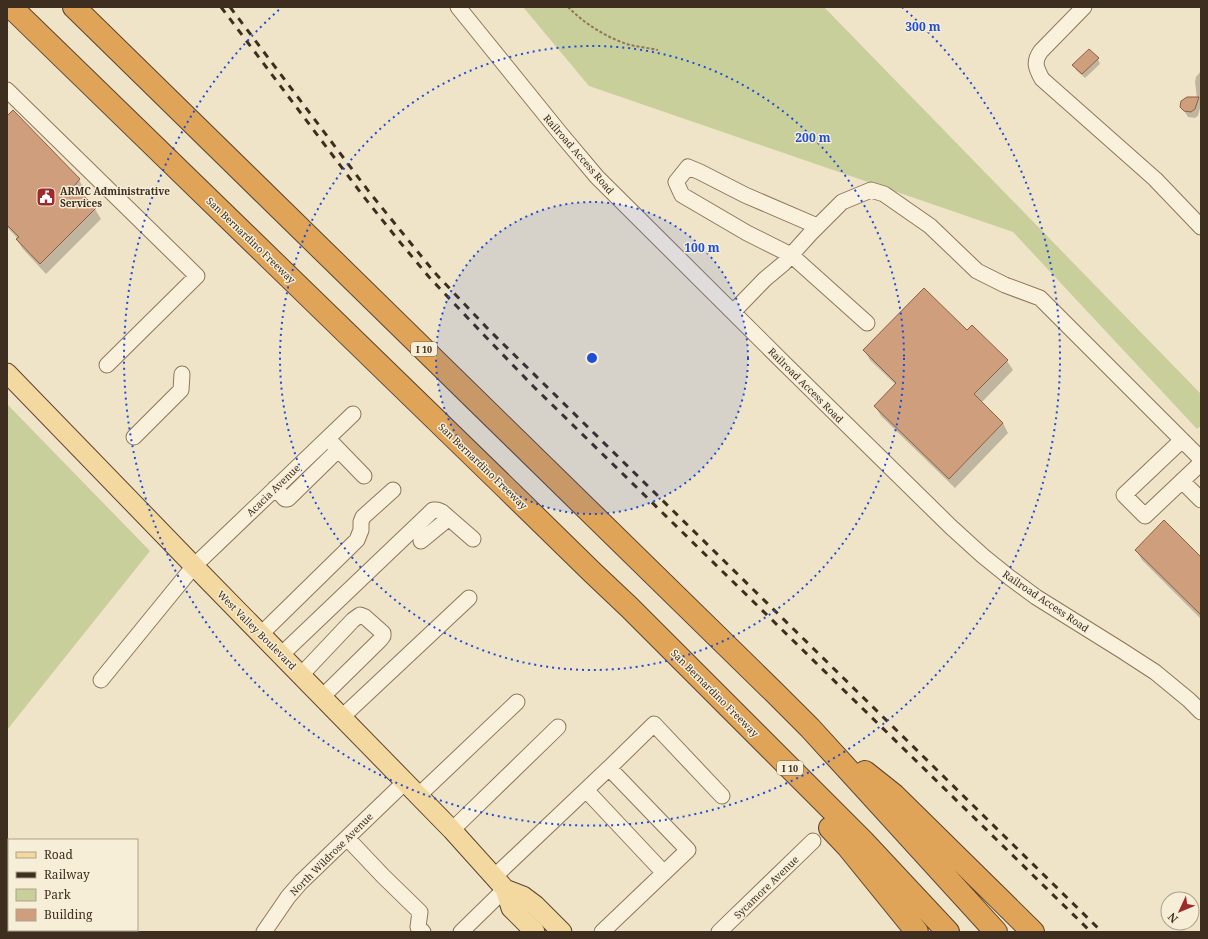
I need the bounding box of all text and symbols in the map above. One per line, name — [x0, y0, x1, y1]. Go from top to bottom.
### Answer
text: 300 m — [905, 18, 941, 35]
street label: Railroad Access Road — [541, 111, 617, 197]
text: 200 m — [795, 129, 831, 146]
place label: ARMC Administrative Services — [60, 184, 170, 210]
public building icon: ARMC Administrative Services — [35, 186, 57, 208]
street label: San Bernardino Freeway — [203, 194, 299, 286]
text: 100 m — [684, 239, 720, 256]
road number: I 10 — [411, 342, 437, 356]
street label: Railroad Access Road — [765, 344, 847, 426]
centre of rings — [585, 351, 599, 365]
street label: San Bernardino Freeway — [435, 420, 531, 512]
street label: Acacia Avenue — [243, 461, 303, 519]
street label: Railroad Access Road — [1000, 567, 1092, 635]
street label: West Valley Boulevard — [214, 587, 300, 673]
street label: San Bernardino Freeway — [668, 646, 762, 740]
road number: I 10 — [777, 761, 803, 775]
street label: North Wildrose Avenue — [286, 809, 376, 899]
legend — [8, 839, 138, 931]
text: Road — [44, 846, 74, 863]
street label: Sycamore Avenue — [731, 852, 801, 922]
text: Railway — [44, 866, 90, 883]
text: Park — [44, 886, 72, 903]
north arrow — [1160, 891, 1200, 931]
text: Building — [44, 906, 93, 923]
text: N — [1164, 910, 1181, 927]

